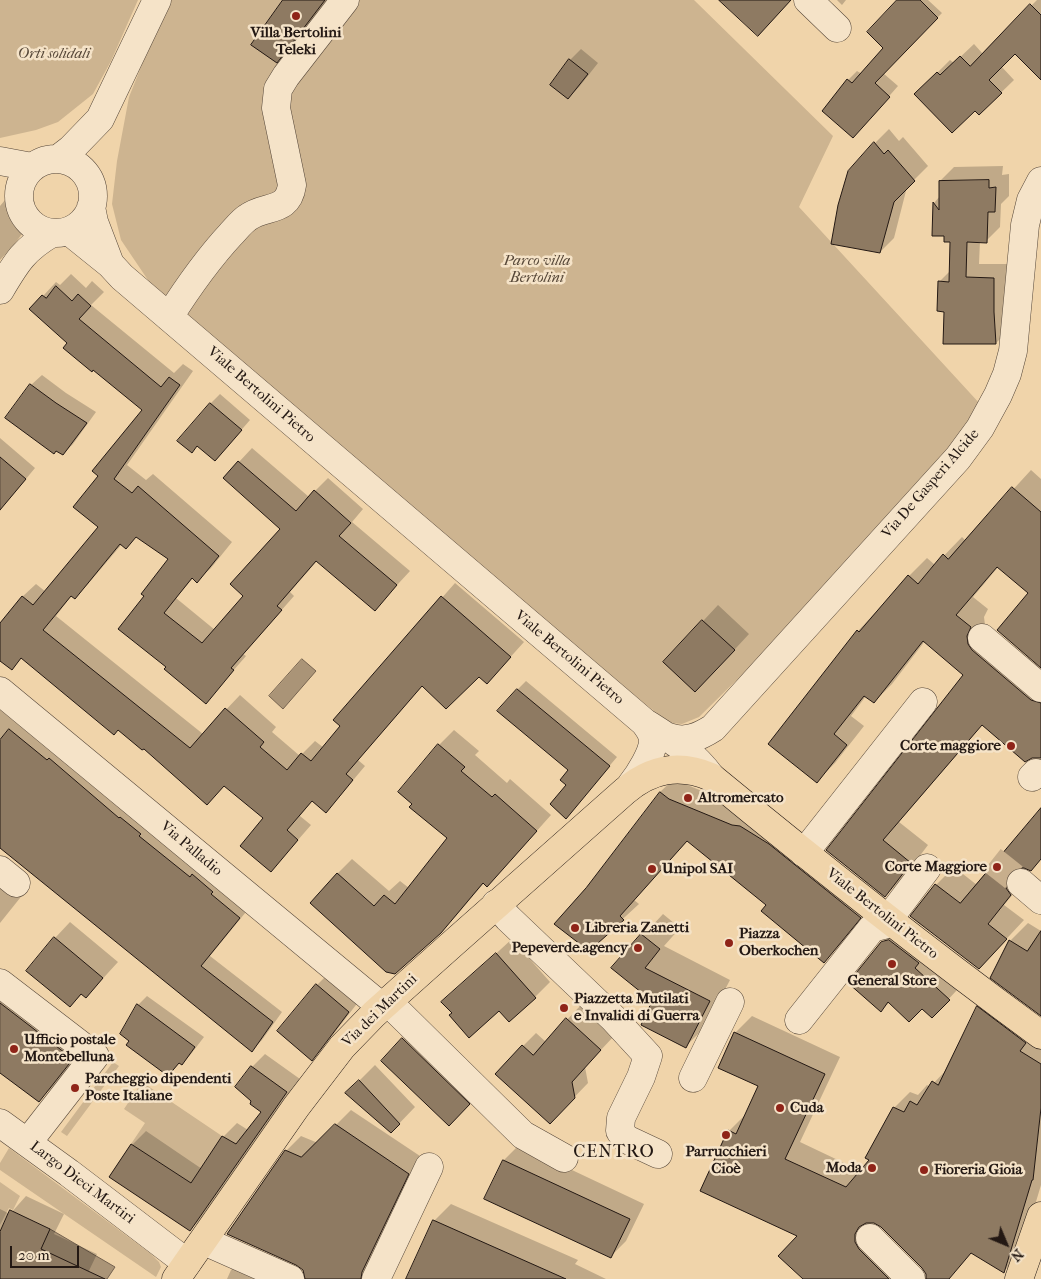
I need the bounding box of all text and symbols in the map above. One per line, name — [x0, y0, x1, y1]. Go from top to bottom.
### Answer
marker: Villa Bertolini Teleki — [290, 10, 302, 22]
place label: Villa Bertolini Teleki — [251, 24, 341, 59]
park label: Orti solidali — [18, 45, 90, 63]
park label: Parco villa Bertolini — [504, 252, 570, 287]
street label: Viale Bertolini Pietro — [203, 343, 319, 447]
street label: Via De Gasperi Alcide — [878, 426, 984, 542]
street label: Viale Bertolini Pietro — [511, 607, 627, 709]
place label: Corte maggiore — [900, 737, 1001, 755]
marker: Corte maggiore — [1005, 740, 1017, 752]
place label: Altromercato — [698, 789, 784, 807]
marker: Altromercato — [682, 792, 694, 804]
street label: Via Palladio — [156, 818, 226, 880]
place label: Corte Maggiore — [885, 858, 987, 876]
place label: Unipol SAI — [662, 860, 733, 878]
marker: Corte Maggiore — [991, 861, 1003, 873]
marker: Unipol SAI — [646, 863, 658, 875]
street label: Viale Bertolini Pietro — [822, 865, 942, 963]
place label: Libreria Zanetti — [585, 919, 689, 937]
marker: Libreria Zanetti — [569, 922, 581, 934]
place label: Piazza Oberkochen — [739, 925, 819, 960]
marker: Piazza Oberkochen — [723, 937, 735, 949]
place label: Pepeverde.agency — [512, 939, 628, 957]
marker: Pepeverde.agency — [632, 942, 644, 954]
marker: General Store — [886, 958, 898, 970]
street label: Via dei Martini — [339, 971, 421, 1051]
place label: General Store — [847, 972, 937, 990]
place label: Piazzetta Mutilati e Invalidi di Guerra — [574, 990, 699, 1025]
marker: Piazzetta Mutilati e Invalidi di Guerra — [558, 1002, 570, 1014]
place label: Ufficio postale Montebelluna — [24, 1031, 116, 1066]
marker: Ufficio postale Montebelluna — [8, 1043, 20, 1055]
place label: Parcheggio dipendenti Poste Italiane — [85, 1070, 232, 1105]
marker: Parcheggio dipendenti Poste Italiane — [69, 1082, 81, 1094]
place label: Cuda — [790, 1099, 824, 1117]
marker: Cuda — [774, 1102, 786, 1114]
marker: Parrucchieri Cioè — [720, 1129, 732, 1141]
street label: Largo Dieci Martiri — [26, 1138, 138, 1228]
district label: CENTRO — [572, 1142, 656, 1164]
place label: Parrucchieri Cioè — [685, 1143, 767, 1178]
place label: Moda — [826, 1159, 862, 1177]
place label: Fioreria Gioia — [934, 1161, 1022, 1179]
marker: Moda — [866, 1162, 878, 1174]
marker: Fioreria Gioia — [918, 1164, 930, 1176]
north arrow — [981, 1219, 1031, 1269]
scale bar — [12, 1236, 81, 1268]
text: N — [1007, 1245, 1027, 1265]
text: 20 m — [18, 1246, 50, 1264]

